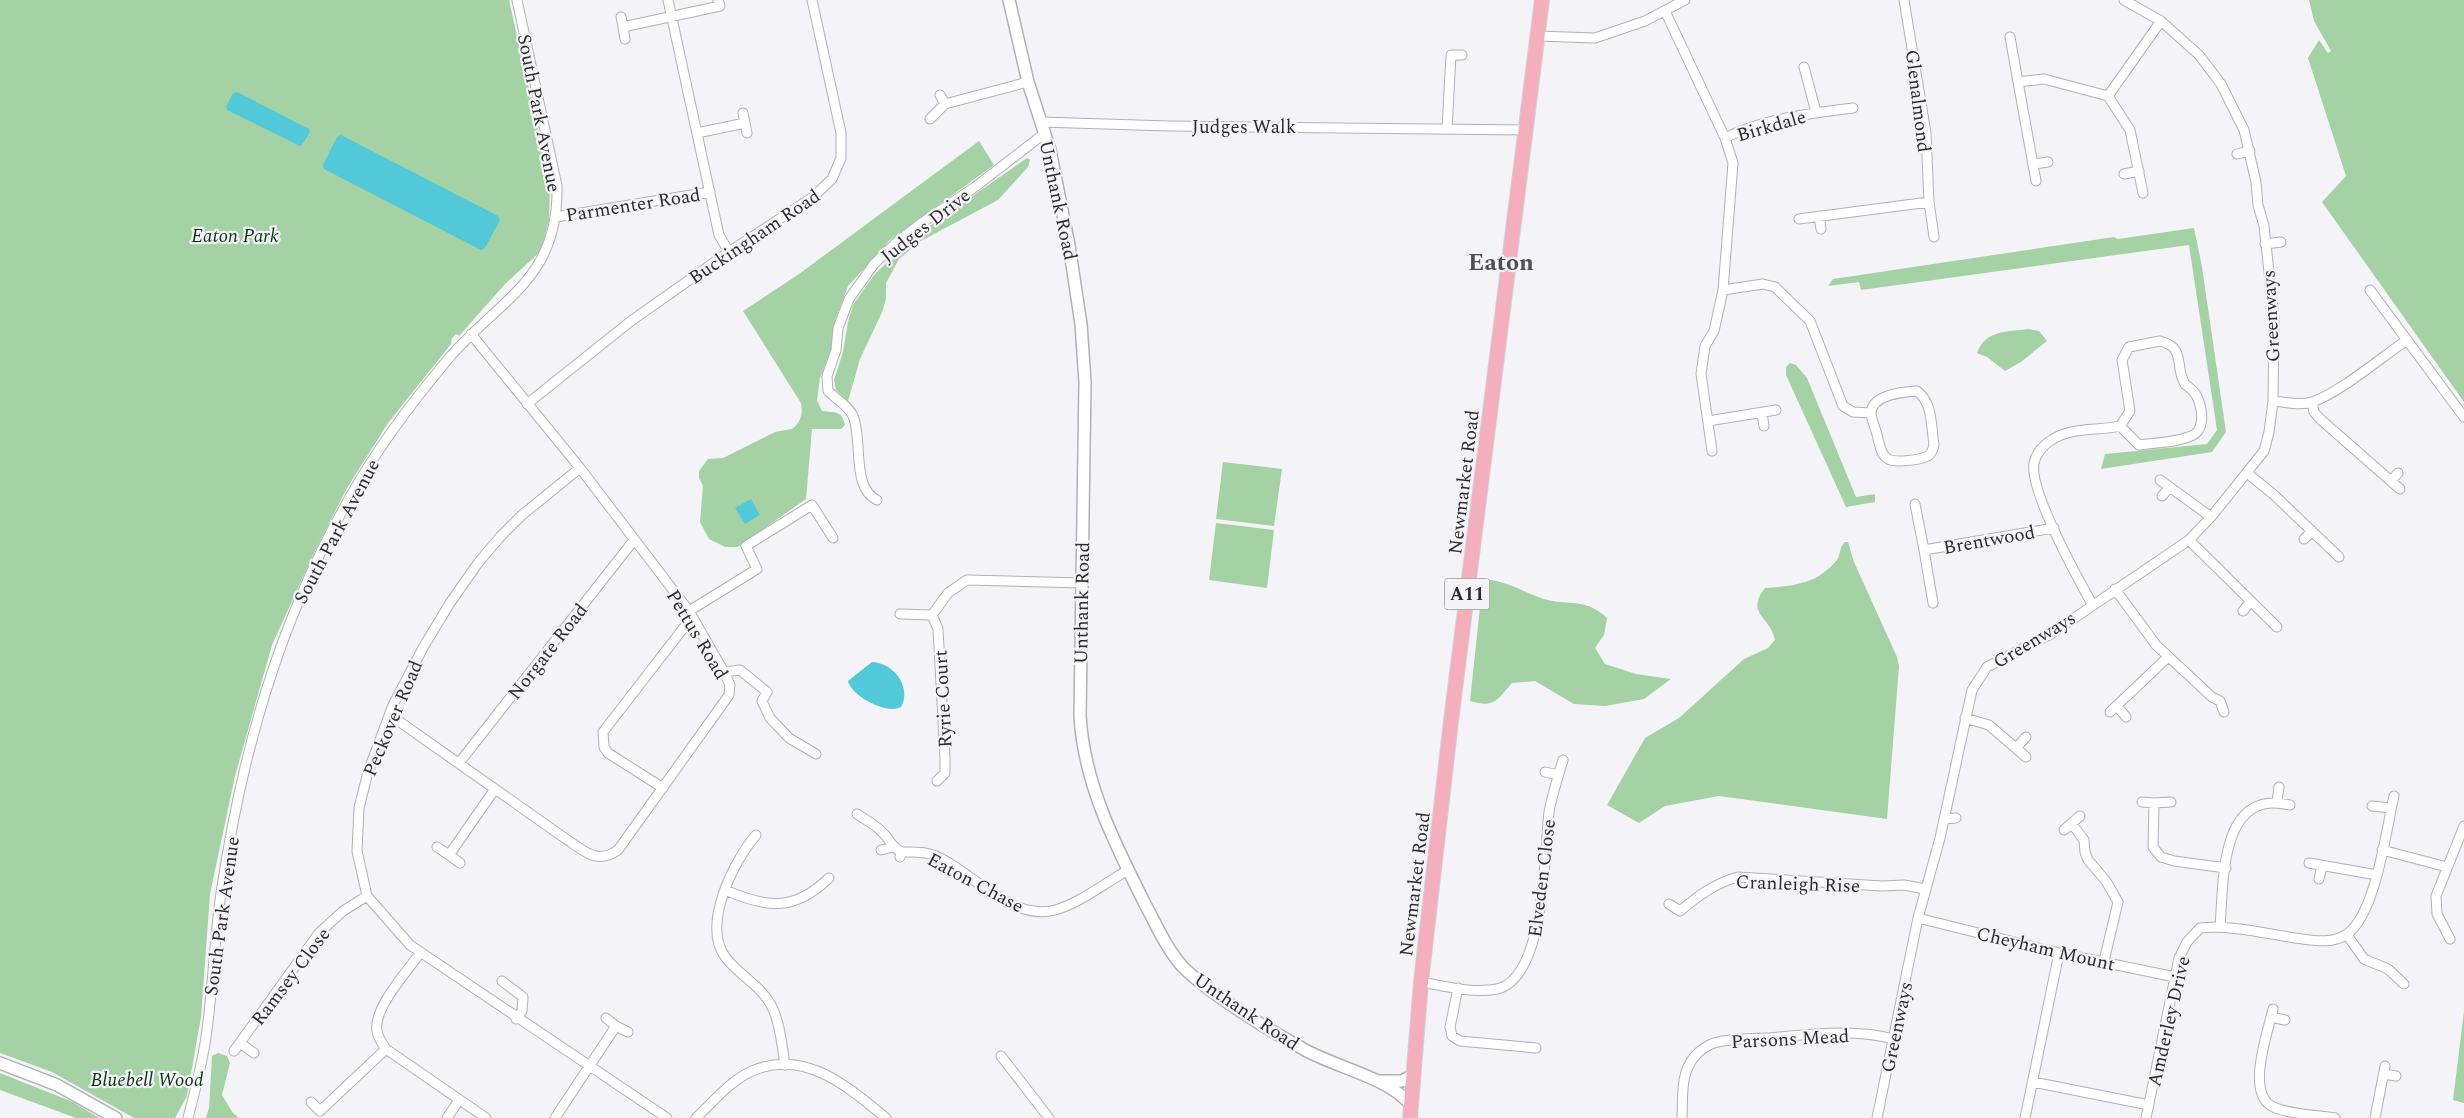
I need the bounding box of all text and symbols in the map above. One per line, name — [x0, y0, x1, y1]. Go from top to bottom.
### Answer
street label: South Park Avenue — [509, 32, 568, 195]
street label: Glenalmond — [1897, 48, 1938, 154]
street label: Birkdale — [1733, 103, 1809, 150]
street label: Judges Walk — [1192, 113, 1297, 142]
street label: Unthank Road — [1031, 138, 1084, 263]
street label: Parmenter Road — [564, 181, 703, 230]
street label: Buckingham Road — [683, 182, 827, 292]
street label: Judges Drive — [875, 182, 977, 271]
park label: Eaton Park — [191, 222, 279, 251]
district label: Eaton — [1468, 245, 1534, 281]
street label: Greenways — [2255, 269, 2288, 363]
street label: Newmarket Road — [1441, 408, 1488, 556]
street label: South Park Avenue — [287, 454, 388, 609]
street label: Brentwood — [1941, 518, 2037, 563]
street label: Unthank Road — [1067, 542, 1098, 664]
road number: A11 — [1444, 578, 1490, 610]
street label: Pettus Road — [658, 584, 735, 685]
street label: Norgate Road — [501, 597, 595, 707]
street label: Greenways — [1988, 604, 2082, 676]
street label: Ryrie Court — [926, 649, 961, 749]
street label: Peckover Road — [356, 656, 431, 781]
street label: Newmarket Road — [1392, 810, 1439, 958]
street label: Elveden Close — [1521, 817, 1564, 939]
street label: South Park Avenue — [197, 835, 248, 998]
street label: Eaton Chase — [922, 846, 1029, 921]
street label: Cranleigh Rise — [1735, 868, 1861, 901]
street label: Cheyham Mount — [1973, 919, 2118, 980]
street label: Ramsey Close — [245, 922, 338, 1032]
street label: Amderley Drive — [2140, 953, 2199, 1089]
street label: Unthank Road — [1187, 966, 1305, 1058]
street label: Greenways — [1874, 979, 1921, 1075]
street label: Parsons Mead — [1730, 1022, 1850, 1057]
park label: Bluebell Wood — [91, 1066, 204, 1095]

